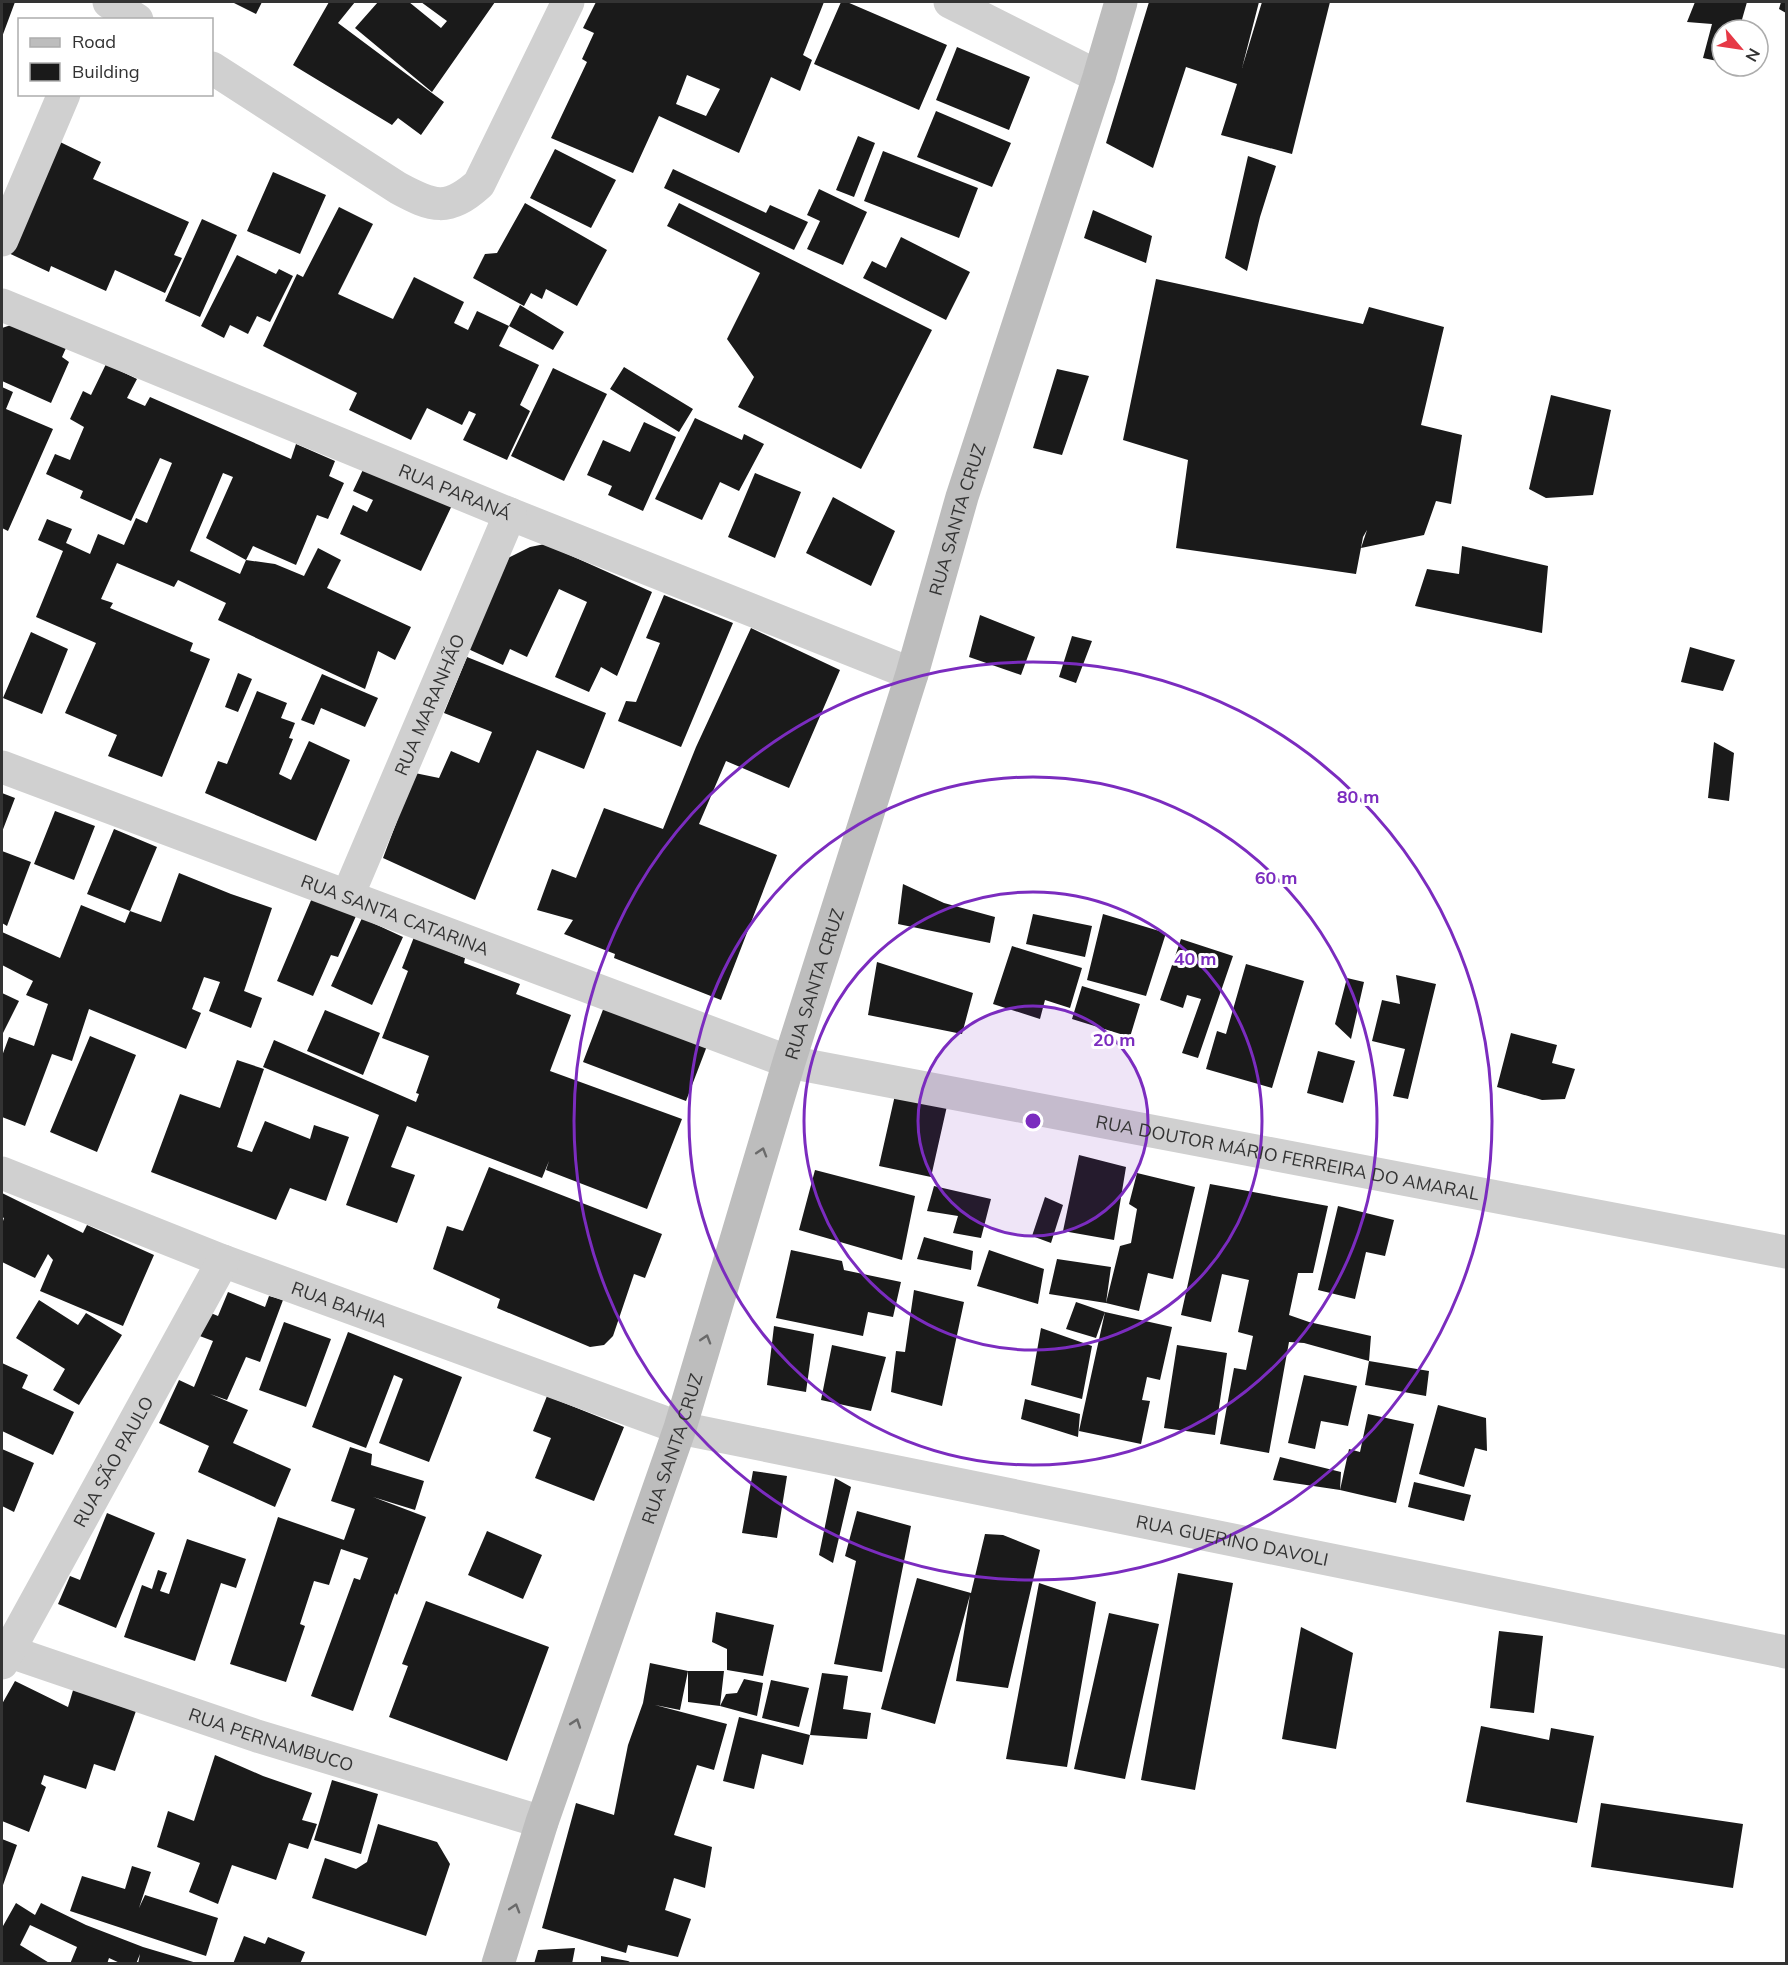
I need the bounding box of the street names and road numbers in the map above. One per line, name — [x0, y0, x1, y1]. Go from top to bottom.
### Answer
street label: RUA SANTA CRUZ — [923, 440, 990, 598]
street label: RUA PARANÁ — [396, 458, 515, 525]
street label: RUA MARANHÃO — [389, 630, 469, 779]
street label: RUA SANTA CATARINA — [298, 869, 493, 960]
street label: RUA SANTA CRUZ — [779, 905, 849, 1062]
street label: RUA DOUTOR MÁRIO FERREIRA DO AMARAL — [1094, 1109, 1481, 1205]
street label: RUA BAHIA — [288, 1276, 391, 1332]
street label: RUA SANTA CRUZ — [636, 1370, 707, 1527]
street label: RUA SÃO PAULO — [68, 1392, 158, 1531]
street label: RUA GUERINO DAVOLI — [1134, 1509, 1331, 1571]
street label: RUA PERNAMBUCO — [186, 1702, 356, 1776]

